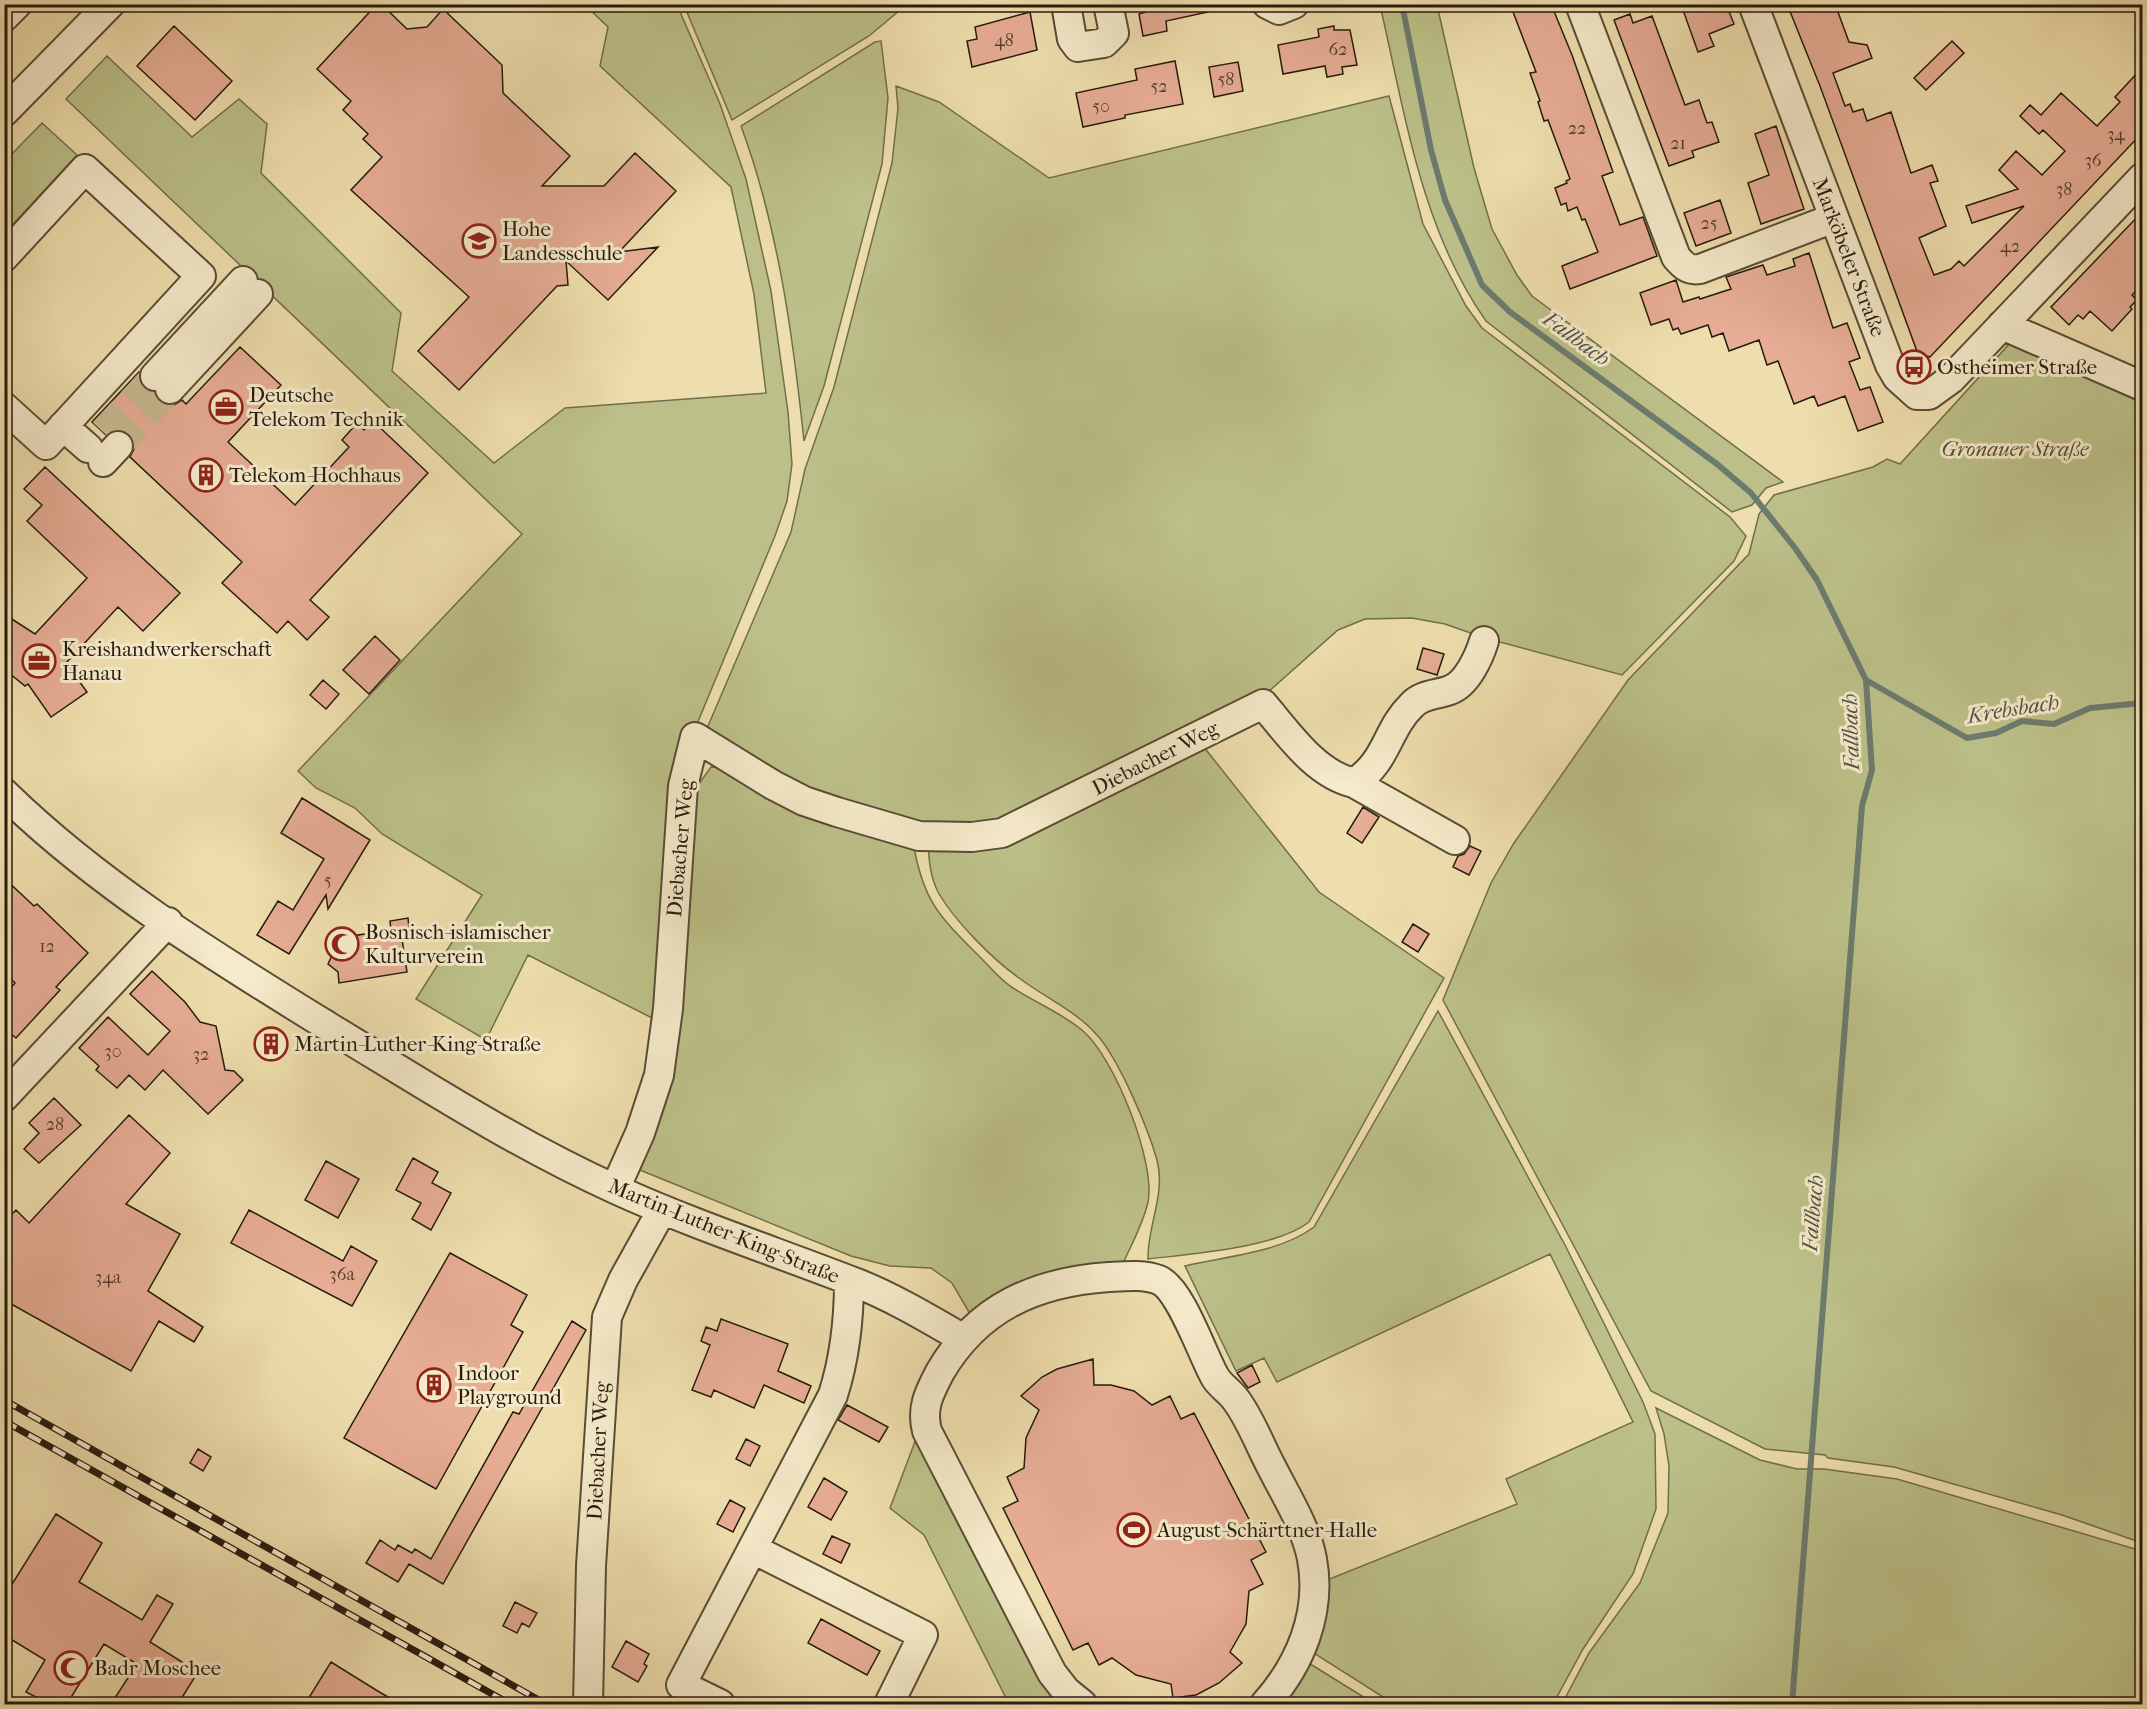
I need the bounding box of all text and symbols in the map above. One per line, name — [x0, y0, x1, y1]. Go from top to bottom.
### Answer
house number: 48 — [994, 30, 1014, 51]
house number: 62 — [1328, 39, 1348, 60]
house number: 58 — [1218, 69, 1234, 90]
house number: 52 — [1150, 76, 1168, 97]
house number: 50 — [1092, 96, 1110, 117]
house number: 22 — [1568, 118, 1586, 139]
house number: 34 — [2107, 124, 2125, 145]
house number: 21 — [1670, 133, 1686, 154]
house number: 36 — [2084, 150, 2102, 171]
street label: Marköbeler Straße — [1808, 174, 1890, 340]
house number: 38 — [2056, 179, 2072, 200]
house number: 25 — [1700, 213, 1718, 234]
place label: Hohe Landesschule — [502, 217, 622, 265]
school or university icon: Hohe Landesschule — [461, 223, 497, 259]
house number: 42 — [2000, 236, 2020, 257]
water label: Fallbach — [1537, 305, 1615, 372]
bus stop icon: Ostheimer Straße — [1896, 349, 1932, 385]
place label: Ostheimer Straße — [1937, 355, 2097, 379]
place label: Deutsche Telekom Technik — [249, 383, 404, 431]
office icon: Deutsche Telekom Technik — [208, 389, 244, 425]
park label: Gronauer Straße — [1941, 437, 2089, 461]
building icon: Telekom-Hochhaus — [188, 457, 224, 493]
place label: Telekom-Hochhaus — [229, 463, 401, 487]
place label: Kreishandwerkerschaft Hanau — [62, 637, 273, 685]
office icon: Kreishandwerkerschaft Hanau — [21, 643, 57, 679]
water label: Krebsbach — [1964, 689, 2061, 729]
water label: Fallbach — [1837, 693, 1865, 772]
street label: Diebacher Weg — [1088, 715, 1223, 800]
street label: Diebacher Weg — [662, 777, 698, 918]
house number: 5 — [324, 870, 332, 891]
place label: Bosnisch-islamischer Kulturverein — [365, 920, 551, 968]
mosque icon: Bosnisch-islamischer Kulturverein — [324, 926, 360, 962]
house number: 12 — [39, 936, 55, 957]
building icon: Martin-Luther-King-Straße — [253, 1026, 289, 1062]
place label: Martin-Luther-King-Straße — [294, 1032, 541, 1056]
house number: 30 — [104, 1041, 122, 1062]
house number: 32 — [193, 1044, 209, 1065]
house number: 28 — [46, 1114, 64, 1135]
street label: Martin-Luther-King-Straße — [605, 1174, 843, 1288]
water label: Fallbach — [1797, 1174, 1829, 1253]
house number: 36a — [329, 1264, 355, 1285]
house number: 34a — [95, 1267, 122, 1288]
place label: Indoor Playground — [457, 1361, 562, 1409]
building icon: Indoor Playground — [416, 1367, 452, 1403]
street label: Diebacher Weg — [582, 1380, 614, 1521]
sports icon: August-Schärttner-Halle — [1116, 1512, 1152, 1548]
place label: August-Schärttner-Halle — [1156, 1518, 1377, 1542]
mosque icon: Badr Moschee — [53, 1650, 89, 1686]
place label: Badr Moschee — [94, 1656, 221, 1680]

